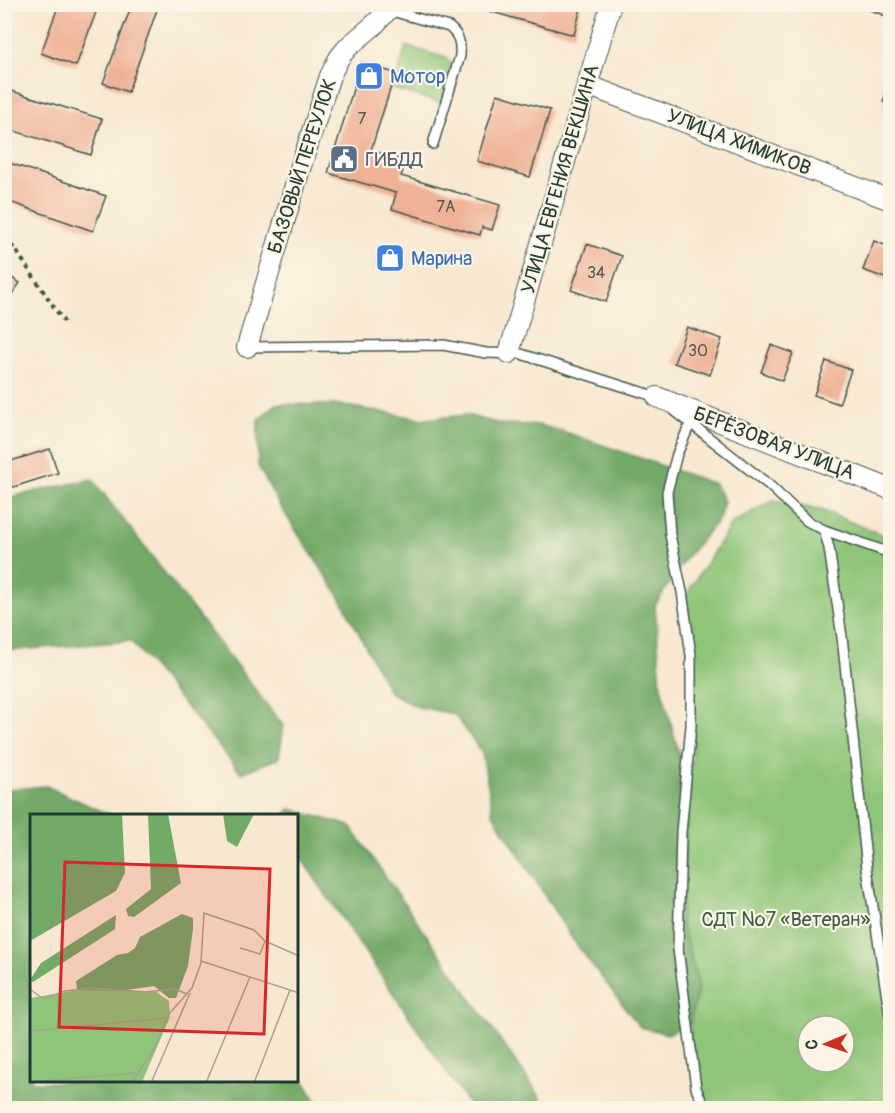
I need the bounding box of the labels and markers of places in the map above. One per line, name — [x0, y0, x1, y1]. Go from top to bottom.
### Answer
shop icon: Мотор — [353, 60, 385, 92]
place label: Мотор — [390, 64, 445, 89]
public building icon: ГИБДД — [328, 143, 360, 175]
place label: ГИБДД — [365, 147, 424, 172]
shop icon: Марина — [374, 242, 406, 274]
place label: Марина — [411, 246, 472, 271]

